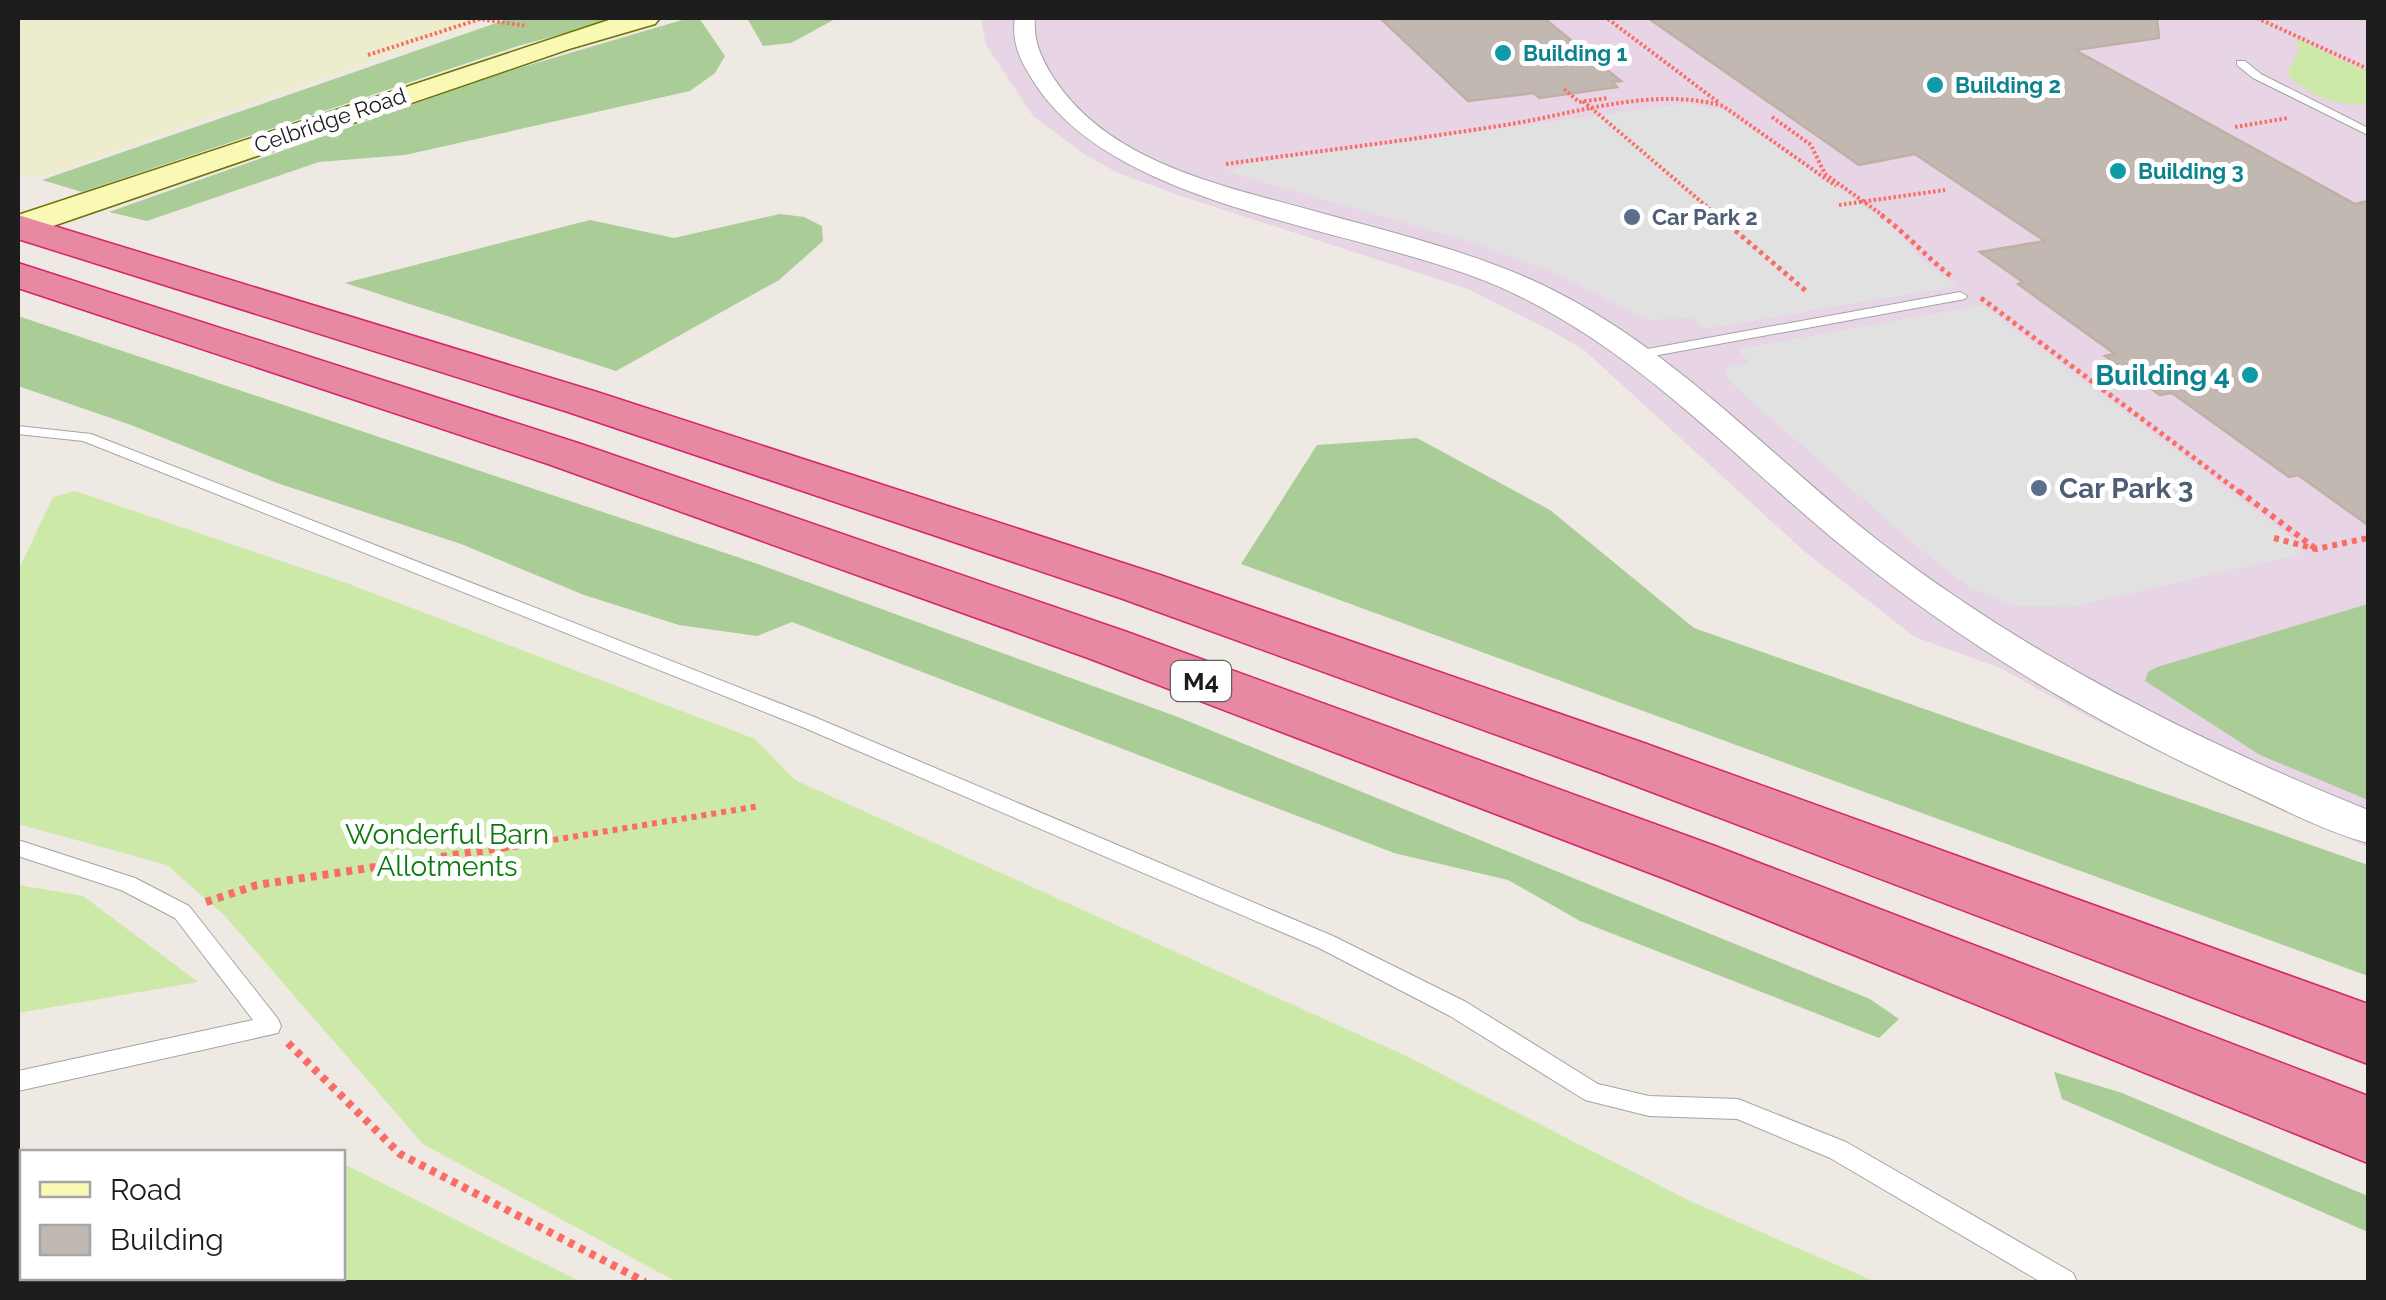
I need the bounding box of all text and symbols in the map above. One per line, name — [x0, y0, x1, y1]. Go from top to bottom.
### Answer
place label: Building 1 — [1523, 40, 1627, 66]
marker: Building 1 — [1492, 42, 1514, 64]
place label: Building 2 — [1955, 72, 2061, 98]
marker: Building 2 — [1924, 74, 1946, 96]
street label: Celbridge Road — [251, 82, 409, 158]
place label: Building 3 — [2138, 158, 2244, 184]
marker: Building 3 — [2107, 160, 2129, 182]
place label: Car Park 2 — [1652, 204, 1758, 230]
marker: Car Park 2 — [1621, 206, 1643, 228]
place label: Building 4 — [2095, 359, 2230, 392]
marker: Building 4 — [2239, 364, 2261, 386]
place label: Car Park 3 — [2059, 472, 2193, 505]
marker: Car Park 3 — [2028, 477, 2050, 499]
road number: M4 — [1171, 661, 1231, 701]
park label: Wonderful Barn Allotments — [345, 818, 549, 883]
legend — [20, 1150, 345, 1280]
text: Road — [110, 1172, 182, 1207]
text: Building — [110, 1222, 224, 1257]

